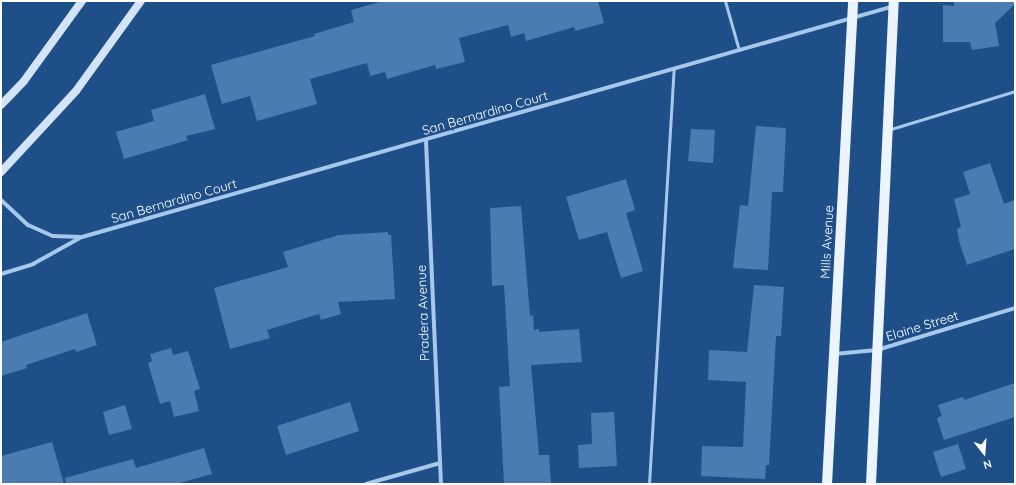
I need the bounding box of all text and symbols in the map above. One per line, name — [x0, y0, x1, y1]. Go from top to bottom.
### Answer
street label: San Bernardino Court — [420, 88, 550, 138]
street label: San Bernardino Court — [109, 176, 239, 226]
street label: Mills Avenue — [817, 205, 837, 279]
street label: Pradera Avenue — [414, 265, 432, 361]
street label: Elaine Street — [884, 308, 960, 344]
north arrow — [964, 433, 1004, 473]
text: N — [982, 457, 993, 472]

